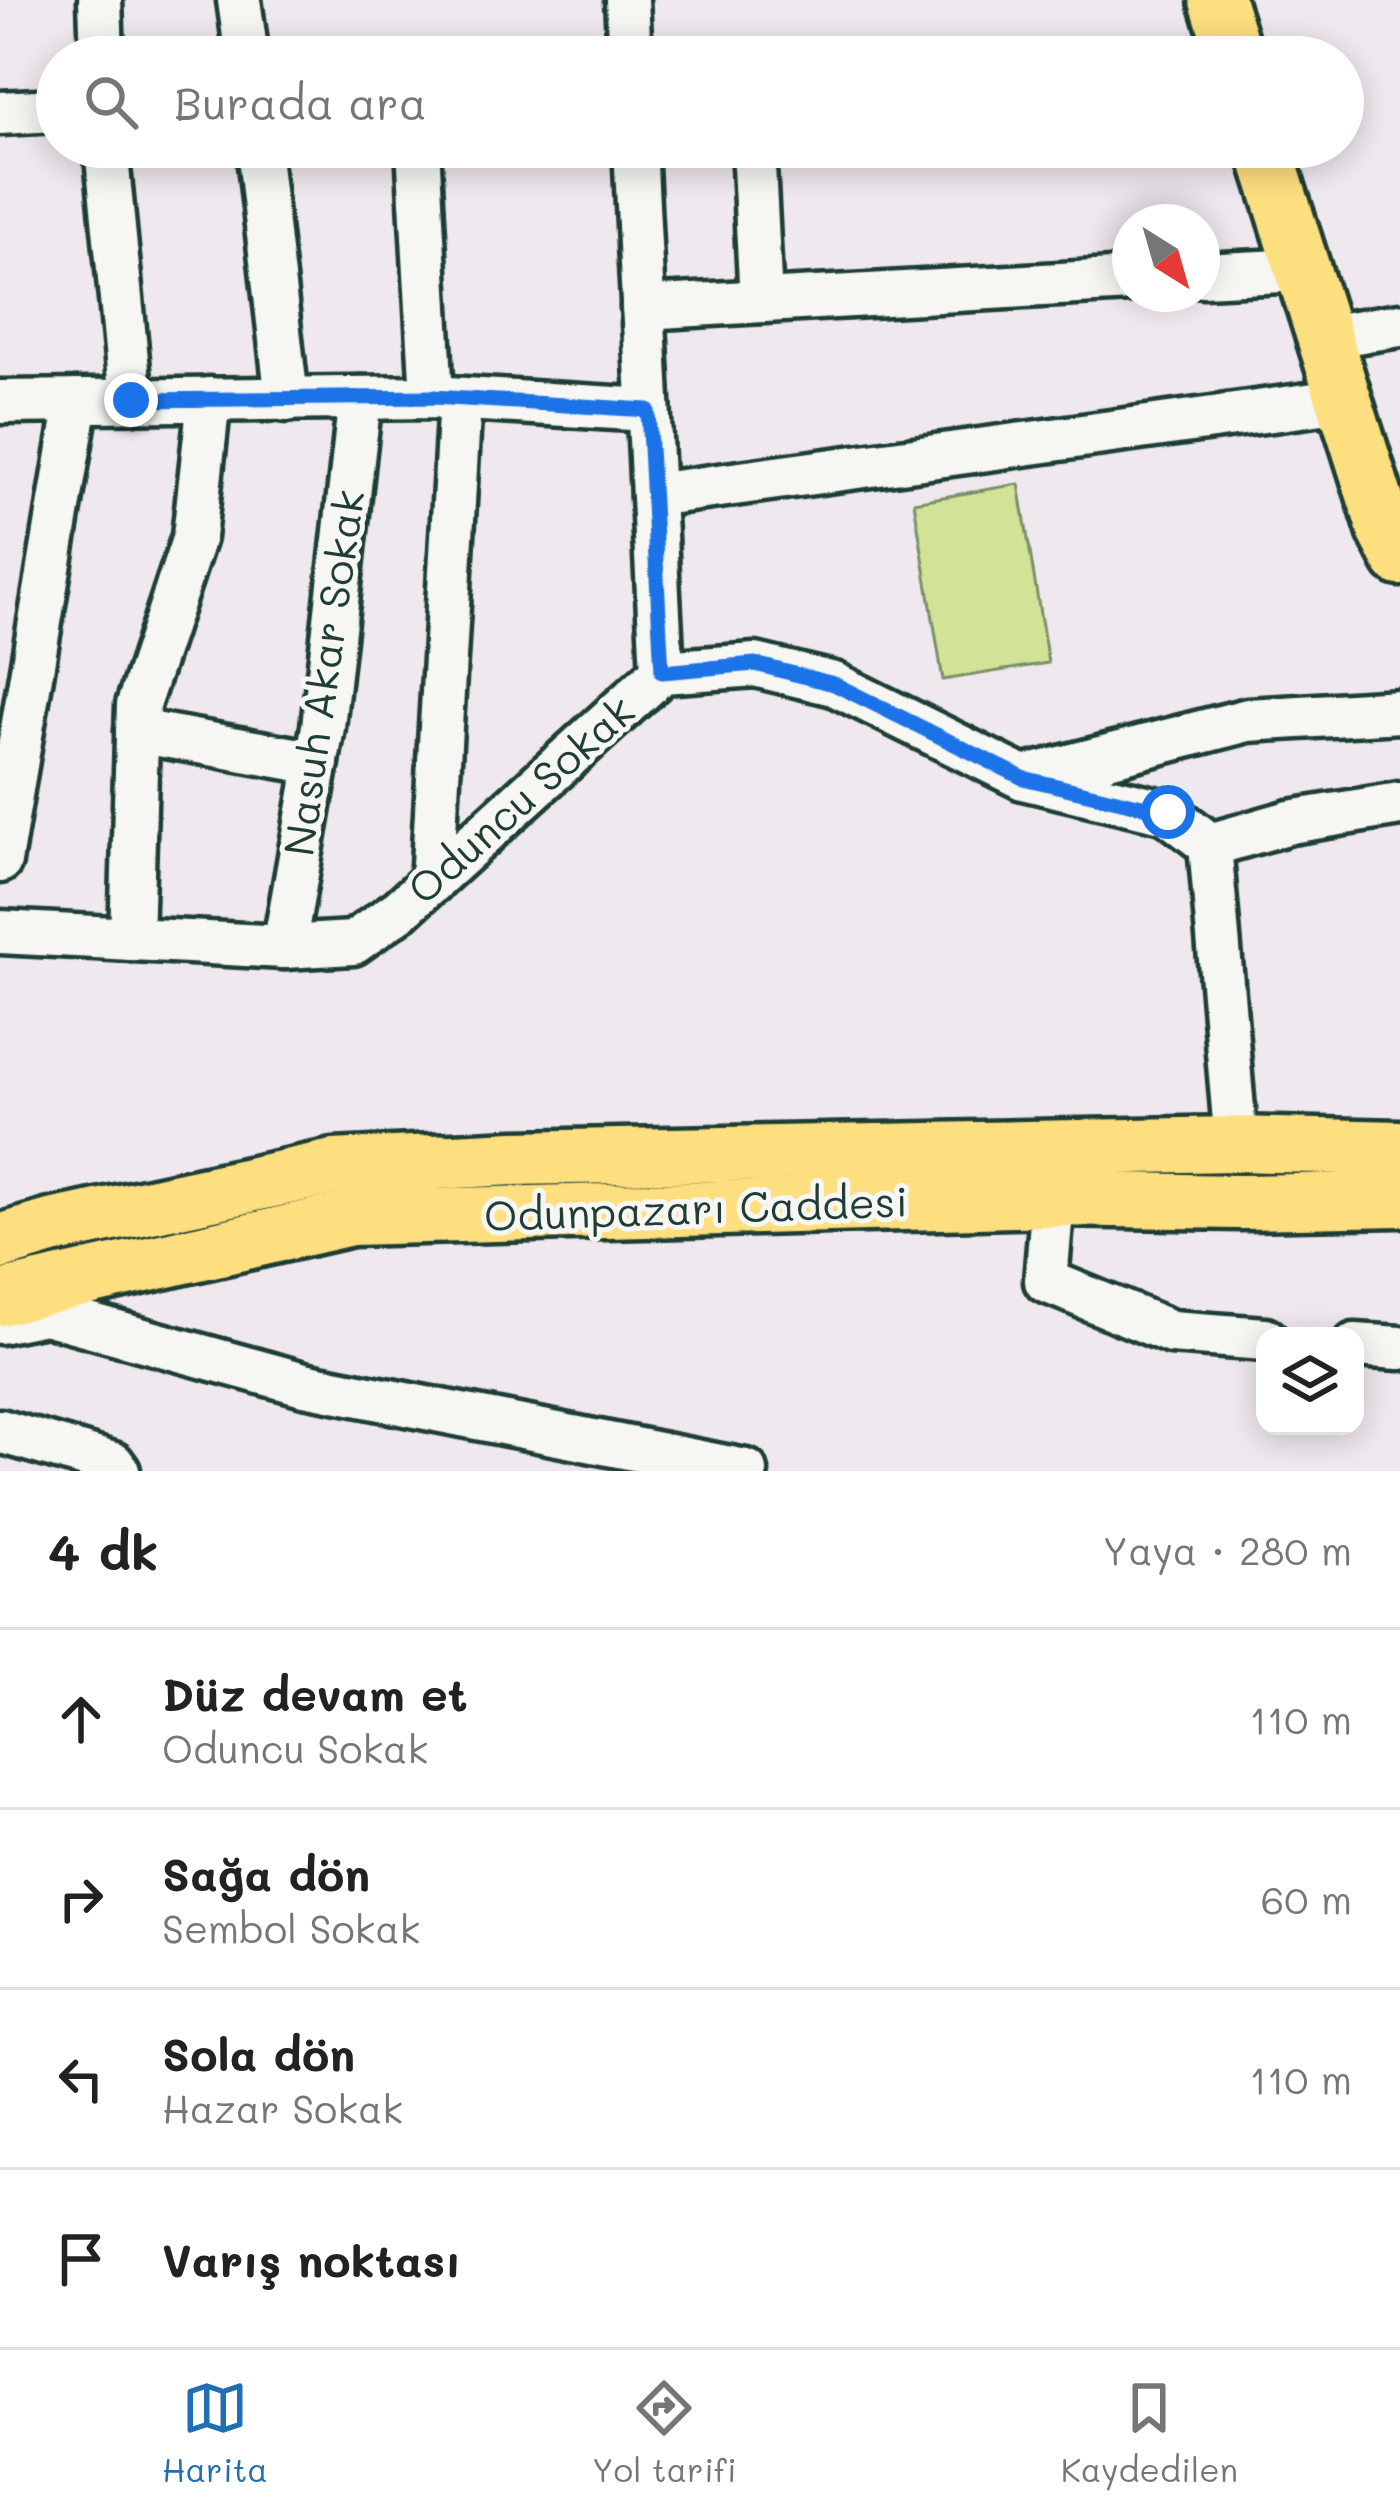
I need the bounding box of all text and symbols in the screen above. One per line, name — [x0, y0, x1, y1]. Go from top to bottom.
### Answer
search box — [36, 36, 1364, 168]
icon: search — [78, 69, 144, 135]
text: Burada ara — [174, 73, 427, 131]
north arrow — [1112, 204, 1220, 312]
route end — [104, 373, 158, 427]
street label: Nasuh Akar Sokak — [270, 486, 375, 859]
street label: Oduncu Sokak — [395, 683, 645, 915]
route start — [1141, 785, 1195, 839]
street label: Odunpazarı Caddesi — [483, 1173, 909, 1242]
map controls — [1256, 1327, 1364, 1435]
button: layers — [1256, 1327, 1364, 1435]
text: 4 dk — [48, 1516, 158, 1583]
text: Yaya · 280 m — [1103, 1524, 1352, 1575]
text: Düz devam et — [162, 1664, 468, 1722]
icon: ahead — [48, 1686, 114, 1752]
text: 110 m — [1250, 1693, 1352, 1744]
text: Oduncu Sokak — [162, 1722, 428, 1773]
text: Sağa dön — [162, 1844, 370, 1902]
icon: right — [48, 1866, 114, 1932]
text: 60 m — [1261, 1873, 1352, 1924]
text: Sembol Sokak — [162, 1902, 420, 1953]
text: Sola dön — [162, 2024, 355, 2082]
icon: left — [48, 2046, 114, 2112]
text: 110 m — [1250, 2053, 1352, 2104]
text: Hazar Sokak — [162, 2082, 403, 2133]
icon: arrive — [48, 2226, 114, 2292]
text: Varış noktası — [162, 2230, 461, 2288]
tab: Harita — [162, 2375, 268, 2490]
tab: Yol tarifi — [592, 2375, 737, 2490]
tab: Kaydedilen — [1061, 2375, 1238, 2490]

